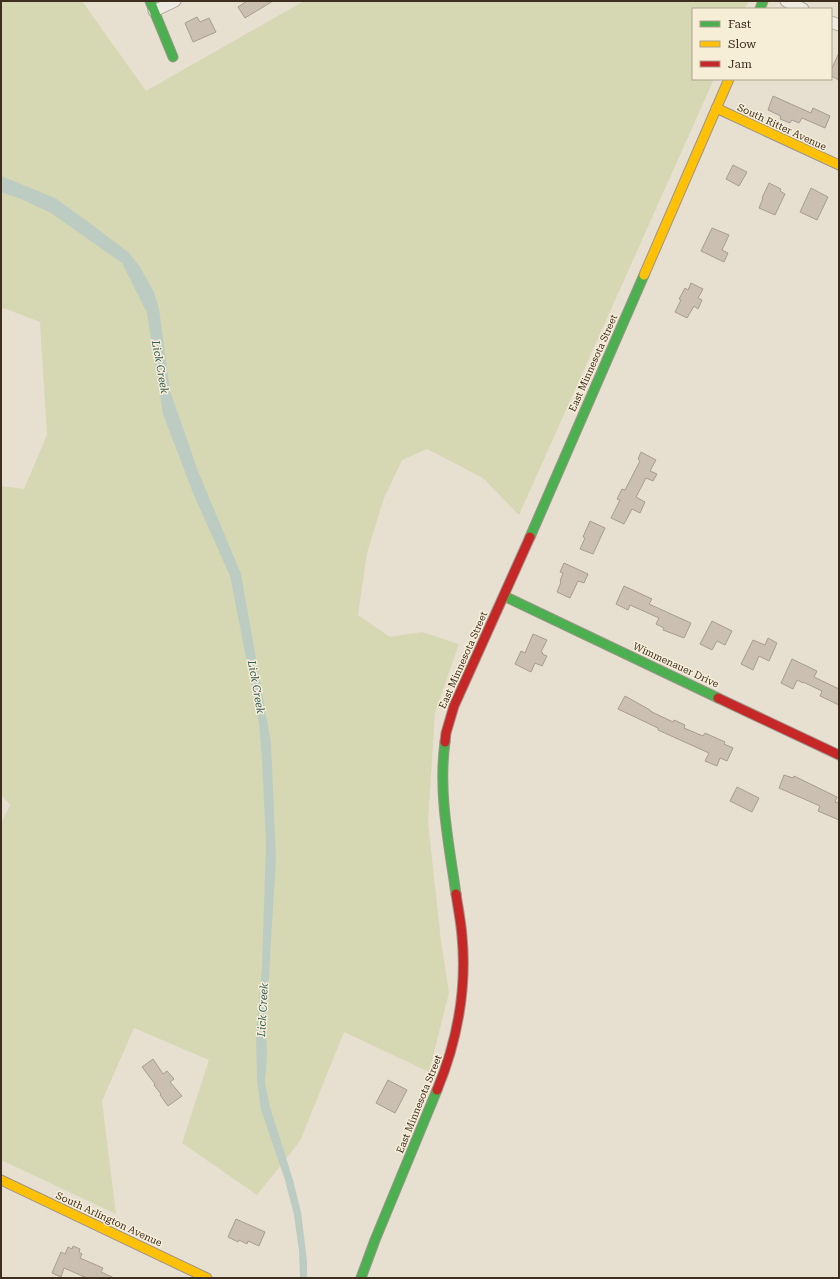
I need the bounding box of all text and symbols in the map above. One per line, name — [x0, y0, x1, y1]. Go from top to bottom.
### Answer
legend — [692, 8, 832, 80]
text: Fast — [728, 17, 752, 31]
text: Slow — [728, 37, 756, 51]
text: Jam — [728, 57, 752, 71]
street label: South Ritter Avenue — [736, 102, 829, 153]
street label: East Minnesota Street — [567, 312, 620, 413]
water label: Lick Creek — [149, 338, 171, 395]
street label: East Minnesota Street — [437, 609, 490, 710]
street label: Wimmenauer Drive — [631, 640, 721, 690]
water label: Lick Creek — [245, 658, 267, 715]
water label: Lick Creek — [255, 983, 271, 1038]
street label: East Minnesota Street — [394, 1053, 444, 1155]
street label: South Arlington Avenue — [54, 1190, 164, 1249]

